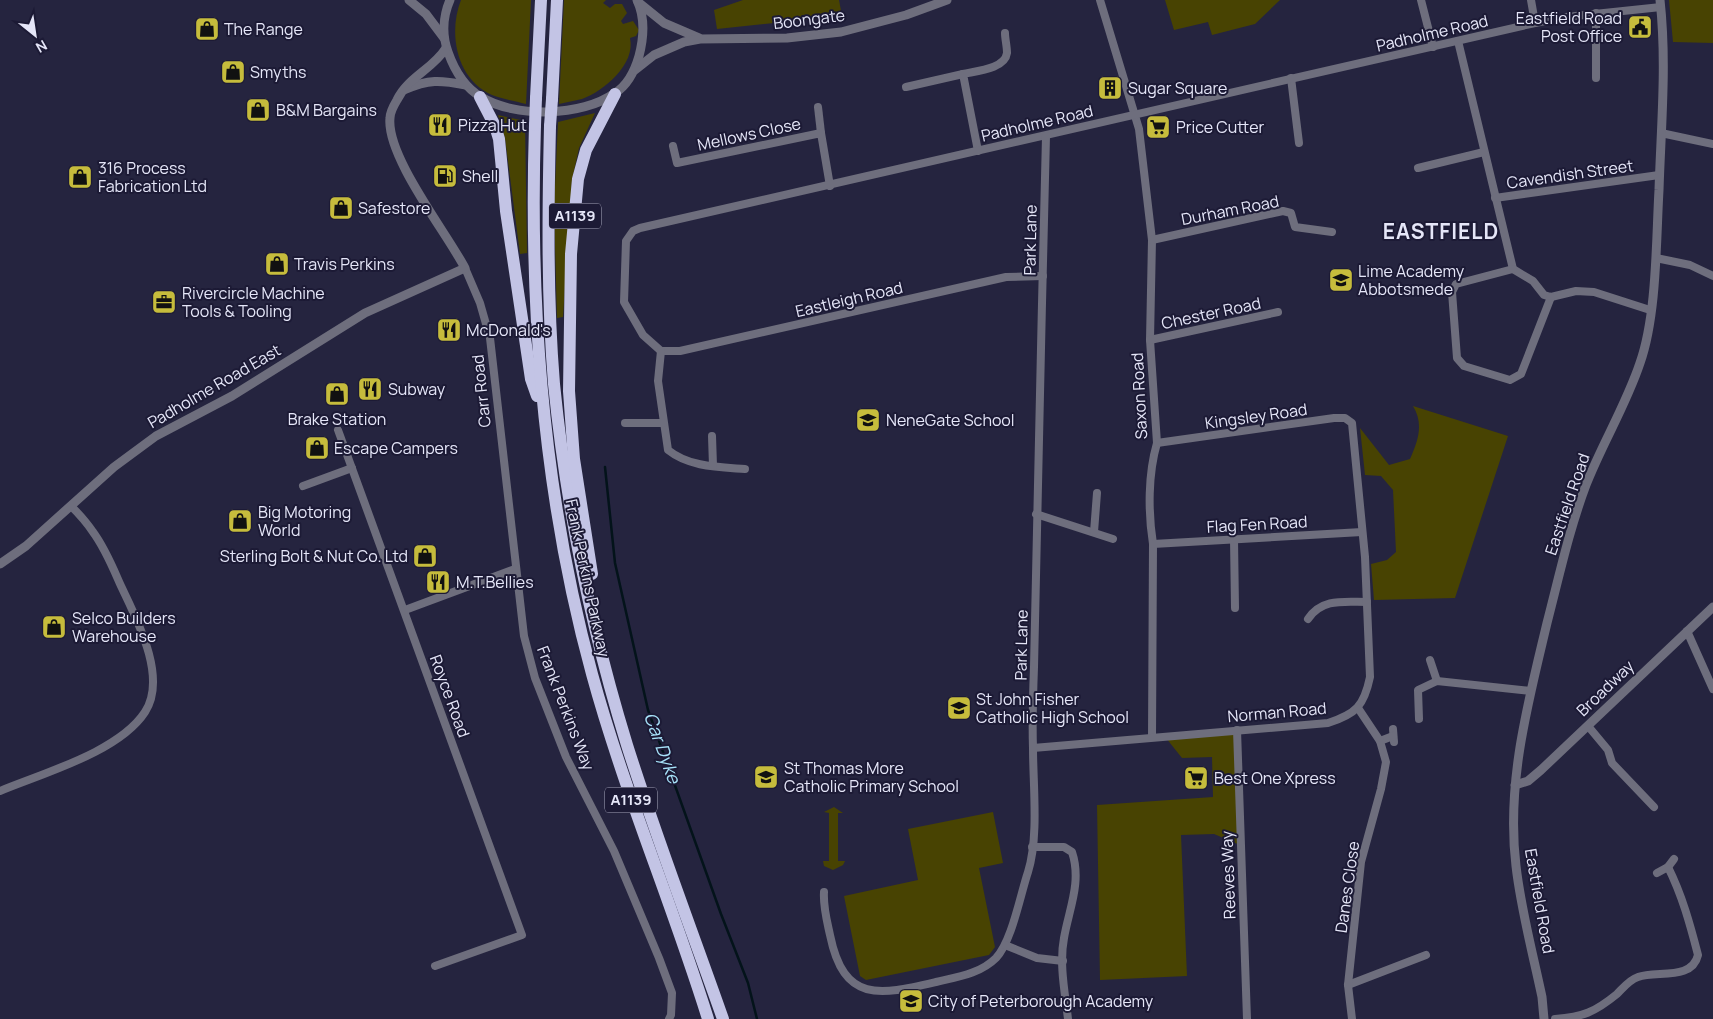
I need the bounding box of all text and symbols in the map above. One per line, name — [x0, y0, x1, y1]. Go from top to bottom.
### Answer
street label: Boongate — [772, 4, 846, 34]
place label: Eastfield Road Post Office — [1516, 7, 1622, 47]
street label: Padholme Road — [1374, 9, 1490, 57]
north arrow — [10, 10, 60, 60]
public building icon: Eastfield Road Post Office — [1627, 14, 1653, 40]
shop icon: The Range — [194, 16, 220, 42]
place label: The Range — [224, 18, 303, 40]
text: N — [33, 36, 51, 57]
shop icon: Smyths — [220, 59, 246, 85]
place label: Smyths — [250, 61, 307, 83]
building icon: Sugar Square — [1097, 75, 1123, 101]
place label: Sugar Square — [1128, 77, 1227, 99]
shop icon: B&M Bargains — [245, 97, 271, 123]
place label: B&M Bargains — [276, 99, 377, 121]
street label: Padholme Road — [979, 99, 1095, 147]
restaurant icon: Pizza Hut — [427, 112, 453, 138]
street label: Mellows Close — [695, 112, 803, 156]
place label: Pizza Hut — [458, 114, 527, 136]
supermarket icon: Price Cutter — [1145, 114, 1171, 140]
place label: Price Cutter — [1176, 116, 1265, 138]
street label: Cavendish Street — [1505, 154, 1635, 194]
place label: 316 Process Fabrication Ltd — [98, 157, 207, 197]
fuel station icon: Shell — [432, 163, 458, 189]
shop icon: 316 Process Fabrication Ltd — [67, 164, 93, 190]
place label: Shell — [462, 165, 498, 187]
street label: Durham Road — [1179, 190, 1281, 230]
shop icon: Safestore — [328, 195, 354, 221]
place label: Safestore — [358, 197, 430, 219]
road number: A1139 — [549, 204, 601, 228]
street label: Park Lane — [1018, 204, 1042, 276]
district label: EASTFIELD — [1383, 217, 1499, 245]
shop icon: Travis Perkins — [264, 251, 290, 277]
place label: Travis Perkins — [294, 253, 395, 275]
place label: Lime Academy Abbotsmede — [1358, 260, 1465, 300]
school or university icon: Lime Academy Abbotsmede — [1328, 267, 1354, 293]
street label: Eastleigh Road — [793, 276, 905, 322]
place label: Rivercircle Machine Tools & Tooling — [182, 282, 325, 322]
office icon: Rivercircle Machine Tools & Tooling — [151, 289, 177, 315]
street label: Chester Road — [1159, 292, 1263, 334]
restaurant icon: McDonald's — [436, 317, 462, 343]
place label: McDonald's — [466, 319, 551, 341]
street label: Padholme Road East — [143, 339, 285, 433]
street label: Saxon Road — [1126, 352, 1152, 440]
street label: Carr Road — [466, 354, 496, 428]
restaurant icon: Subway — [357, 376, 383, 402]
place label: Subway — [388, 378, 446, 400]
shop icon: Brake Station — [324, 381, 350, 407]
street label: Kingsley Road — [1203, 398, 1309, 434]
school or university icon: NeneGate School — [855, 407, 881, 433]
place label: Brake Station — [288, 408, 386, 430]
place label: NeneGate School — [886, 409, 1015, 431]
shop icon: Escape Campers — [304, 435, 330, 461]
place label: Escape Campers — [334, 437, 458, 459]
street label: Eastfield Road — [1539, 450, 1595, 558]
street label: Frank Perkins Parkway — [560, 497, 616, 660]
place label: Big Motoring World — [258, 501, 351, 541]
shop icon: Big Motoring World — [227, 508, 253, 534]
street label: Flag Fen Road — [1206, 510, 1308, 538]
shop icon: Sterling Bolt & Nut Co. Ltd — [412, 543, 438, 569]
place label: Sterling Bolt & Nut Co. Ltd — [220, 545, 408, 567]
restaurant icon: M.T.Bellies — [425, 569, 451, 595]
place label: M.T.Bellies — [456, 571, 534, 593]
place label: Selco Builders Warehouse — [72, 607, 176, 647]
street label: Park Lane — [1009, 609, 1033, 681]
shop icon: Selco Builders Warehouse — [41, 614, 67, 640]
street label: Frank Perkins Way — [532, 643, 600, 774]
street label: Royce Road — [425, 652, 475, 740]
street label: Broadway — [1571, 655, 1639, 721]
place label: St John Fisher Catholic High School — [976, 688, 1129, 728]
school or university icon: St John Fisher Catholic High School — [946, 695, 972, 721]
street label: Norman Road — [1227, 697, 1327, 727]
water label: Car Dyke — [639, 709, 687, 788]
place label: St Thomas More Catholic Primary School — [784, 757, 959, 797]
school or university icon: St Thomas More Catholic Primary School — [753, 764, 779, 790]
supermarket icon: Best One Xpress — [1183, 765, 1209, 791]
place label: Best One Xpress — [1214, 767, 1336, 789]
road number: A1139 — [605, 788, 657, 812]
street label: Reeves Way — [1215, 830, 1241, 920]
street label: Danes Close — [1330, 840, 1364, 934]
street label: Eastfield Road — [1520, 847, 1560, 955]
school or university icon: City of Peterborough Academy — [898, 988, 924, 1014]
place label: City of Peterborough Academy — [928, 990, 1154, 1012]

